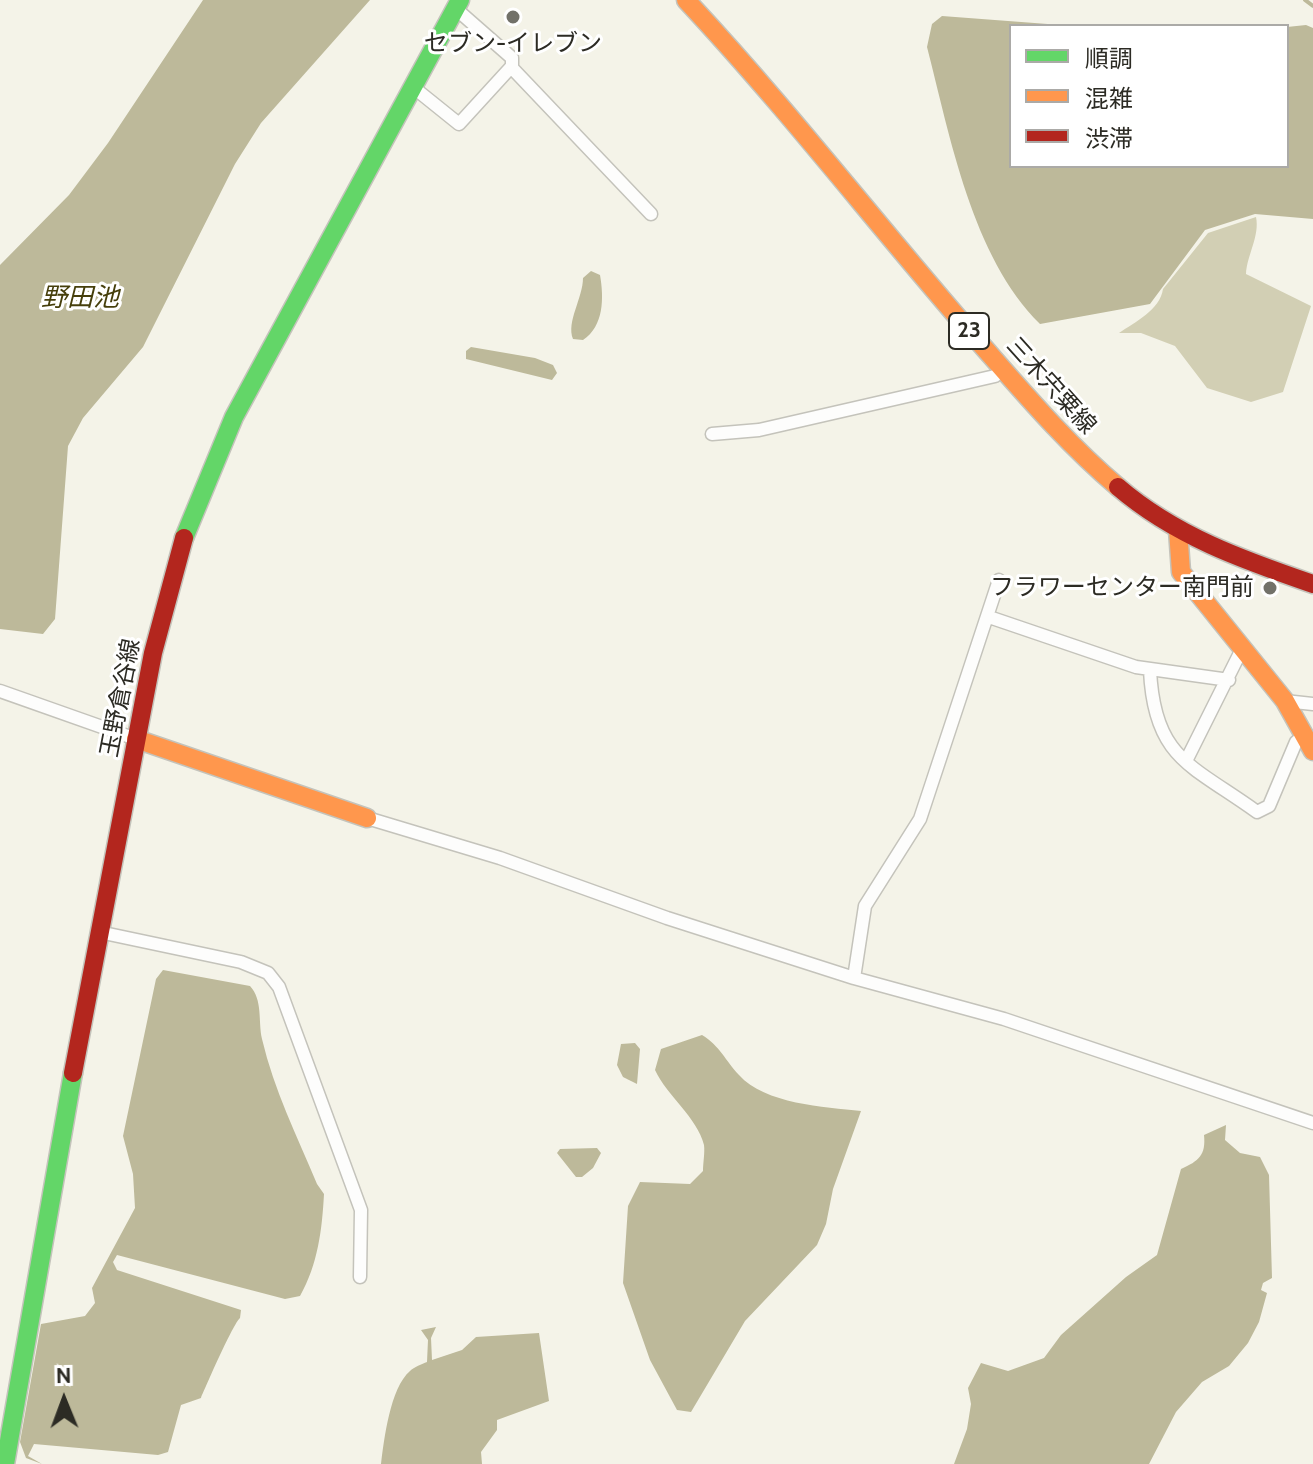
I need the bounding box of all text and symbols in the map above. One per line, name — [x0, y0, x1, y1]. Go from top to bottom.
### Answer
marker: セブン-イレブン — [504, 8, 522, 26]
legend — [1009, 24, 1289, 168]
place label: セブン-イレブン — [424, 30, 602, 58]
text: 順調 — [1085, 44, 1133, 73]
text: 混雑 — [1085, 84, 1133, 113]
text: 渋滞 — [1085, 124, 1133, 153]
water label: 野田池 — [41, 282, 119, 314]
road number: 23 — [949, 313, 989, 349]
street label: 三木宍粟線 — [1000, 332, 1102, 440]
place label: フラワーセンター南門前 — [990, 574, 1254, 602]
marker: フラワーセンター南門前 — [1261, 579, 1279, 597]
street label: 玉野倉谷線 — [95, 636, 147, 760]
north arrow — [24, 1360, 104, 1440]
text: N — [56, 1362, 72, 1389]

